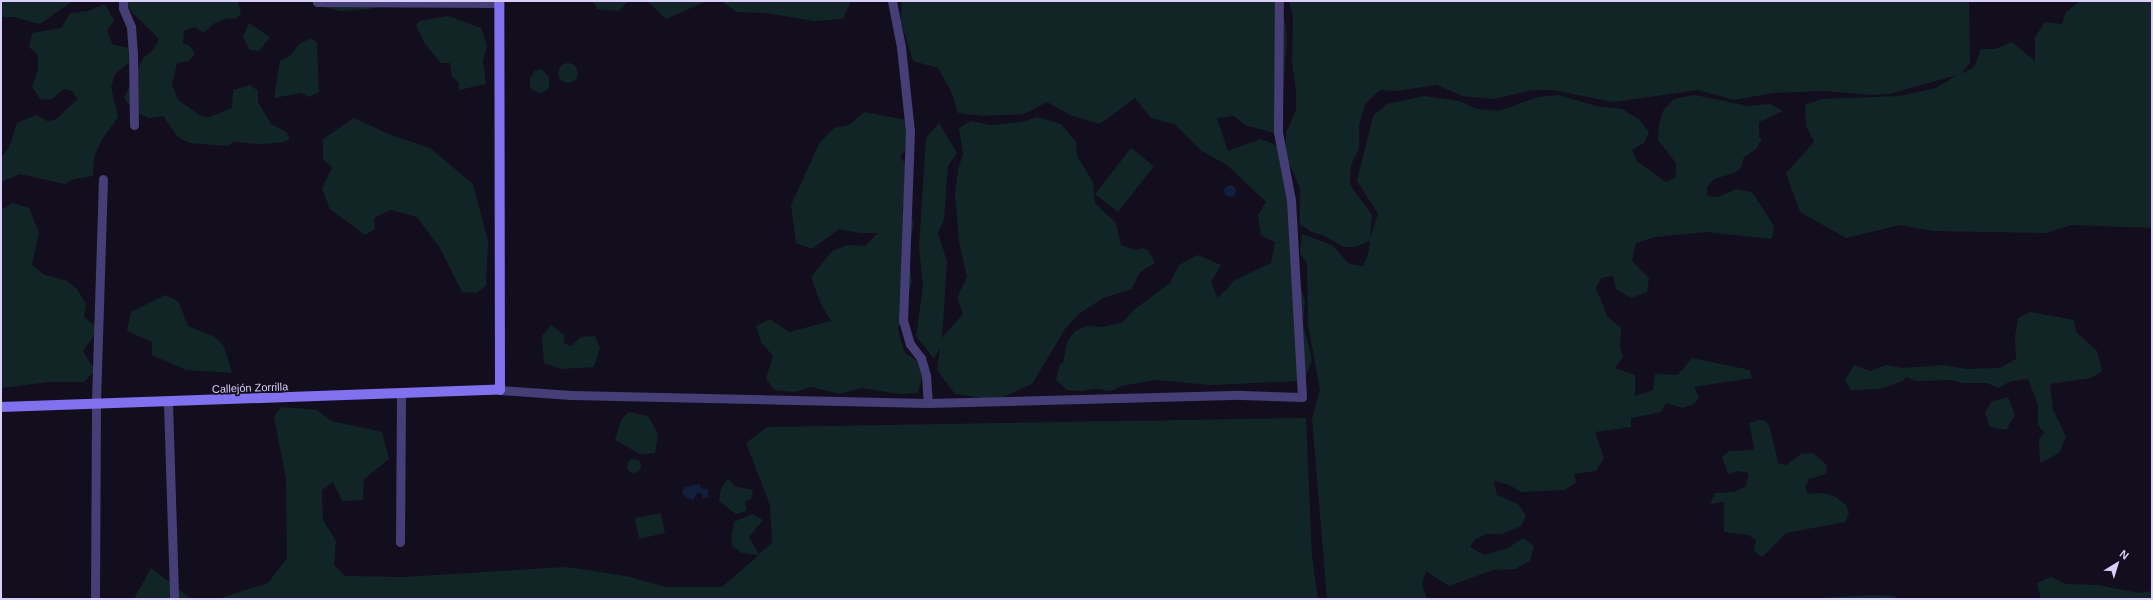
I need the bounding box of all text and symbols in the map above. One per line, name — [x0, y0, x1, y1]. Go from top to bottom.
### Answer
street label: Callejón Zorrilla — [212, 380, 288, 396]
north arrow — [2097, 544, 2137, 584]
text: N — [2118, 547, 2131, 562]

